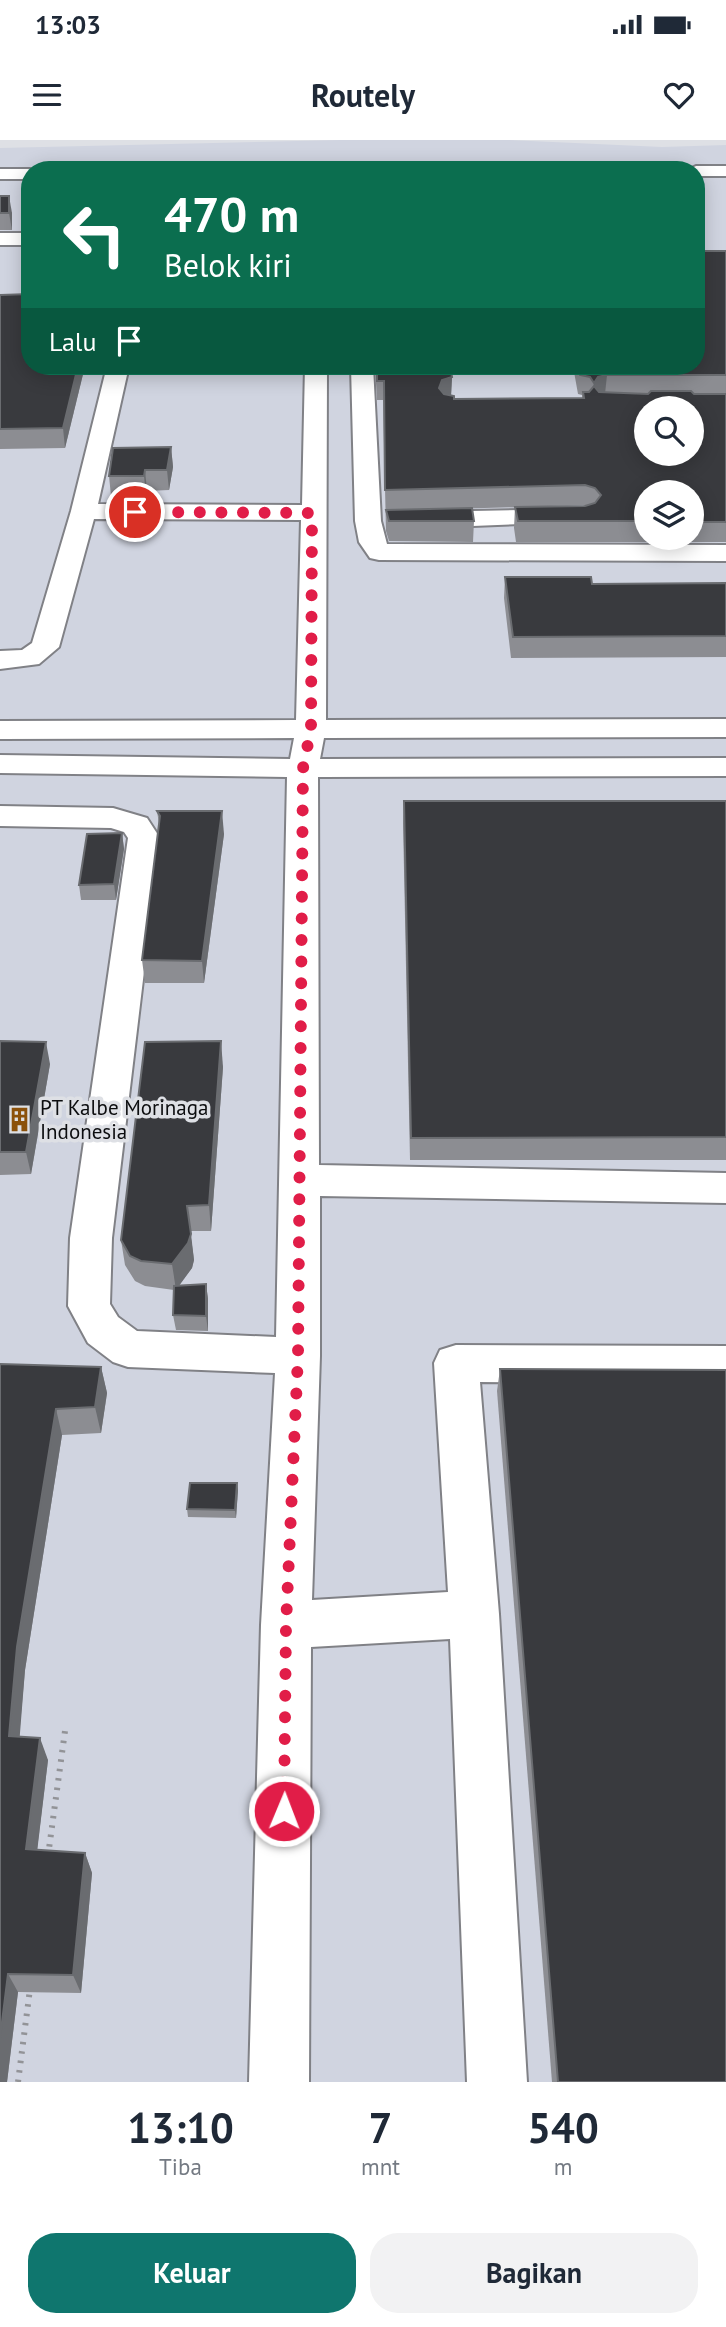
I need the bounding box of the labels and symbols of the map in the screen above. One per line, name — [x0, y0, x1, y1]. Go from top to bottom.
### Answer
pin — [105, 482, 165, 542]
place label: PT Kalbe Morinaga Indonesia — [40, 1094, 208, 1145]
building icon: PT Kalbe Morinaga Indonesia — [6, 1105, 34, 1133]
position arrow — [247, 1774, 321, 1848]

